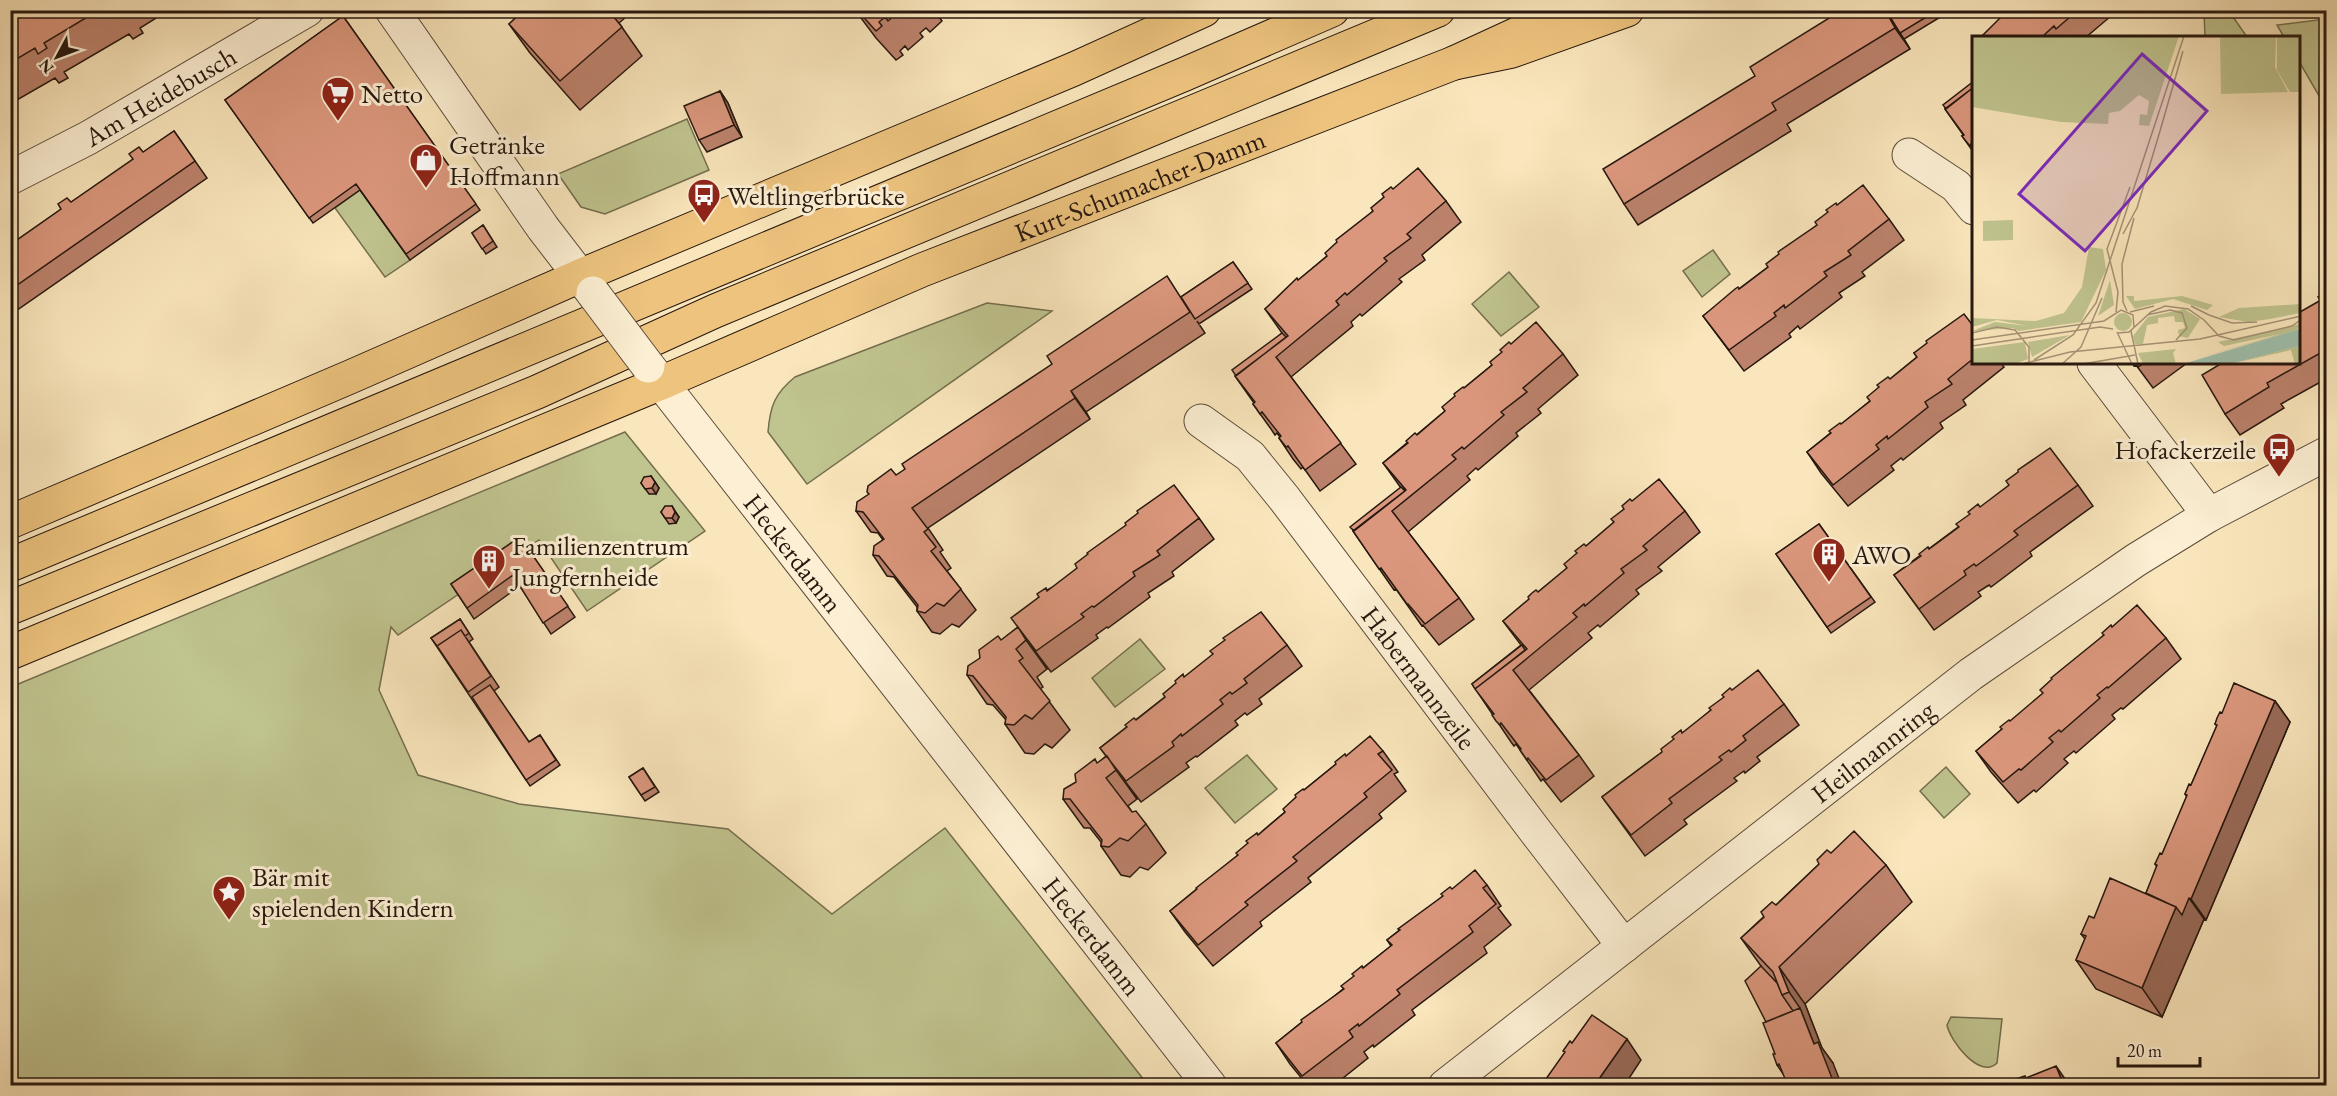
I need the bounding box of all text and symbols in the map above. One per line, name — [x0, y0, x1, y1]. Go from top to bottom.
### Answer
north arrow — [27, 27, 87, 87]
inset map — [1972, 36, 2301, 364]
street label: Am Heidebusch — [77, 38, 242, 154]
text: N — [34, 55, 58, 78]
supermarket icon: Netto — [320, 75, 356, 122]
place label: Netto — [361, 76, 423, 111]
street label: Kurt-Schumacher-Damm — [1009, 121, 1270, 250]
place label: Getränke Hoffmann — [449, 127, 560, 193]
shop icon: Getränke Hoffmann — [408, 142, 444, 189]
bus stop icon: Weltlingerbrücke — [686, 177, 722, 224]
place label: Weltlingerbrücke — [727, 178, 905, 213]
bus stop icon: Hofackerzeile — [2261, 431, 2297, 478]
place label: Hofackerzeile — [2115, 432, 2256, 467]
street label: Heckerdamm — [736, 486, 851, 620]
place label: Familienzentrum Jungfernheide — [510, 528, 689, 594]
building icon: AWO — [1811, 536, 1847, 583]
place label: AWO — [1851, 537, 1911, 572]
building icon: Familienzentrum Jungfernheide — [471, 543, 507, 590]
street label: Habermannzeile — [1354, 599, 1485, 756]
street label: Heilmannring — [1804, 692, 1942, 810]
place label: Bär mit spielenden Kindern — [252, 859, 454, 925]
street label: Heckerdamm — [1035, 869, 1150, 1003]
place icon: Bär mit spielenden Kindern — [211, 874, 247, 921]
scale bar — [2118, 1030, 2200, 1068]
text: 20 m — [2127, 1039, 2162, 1062]

